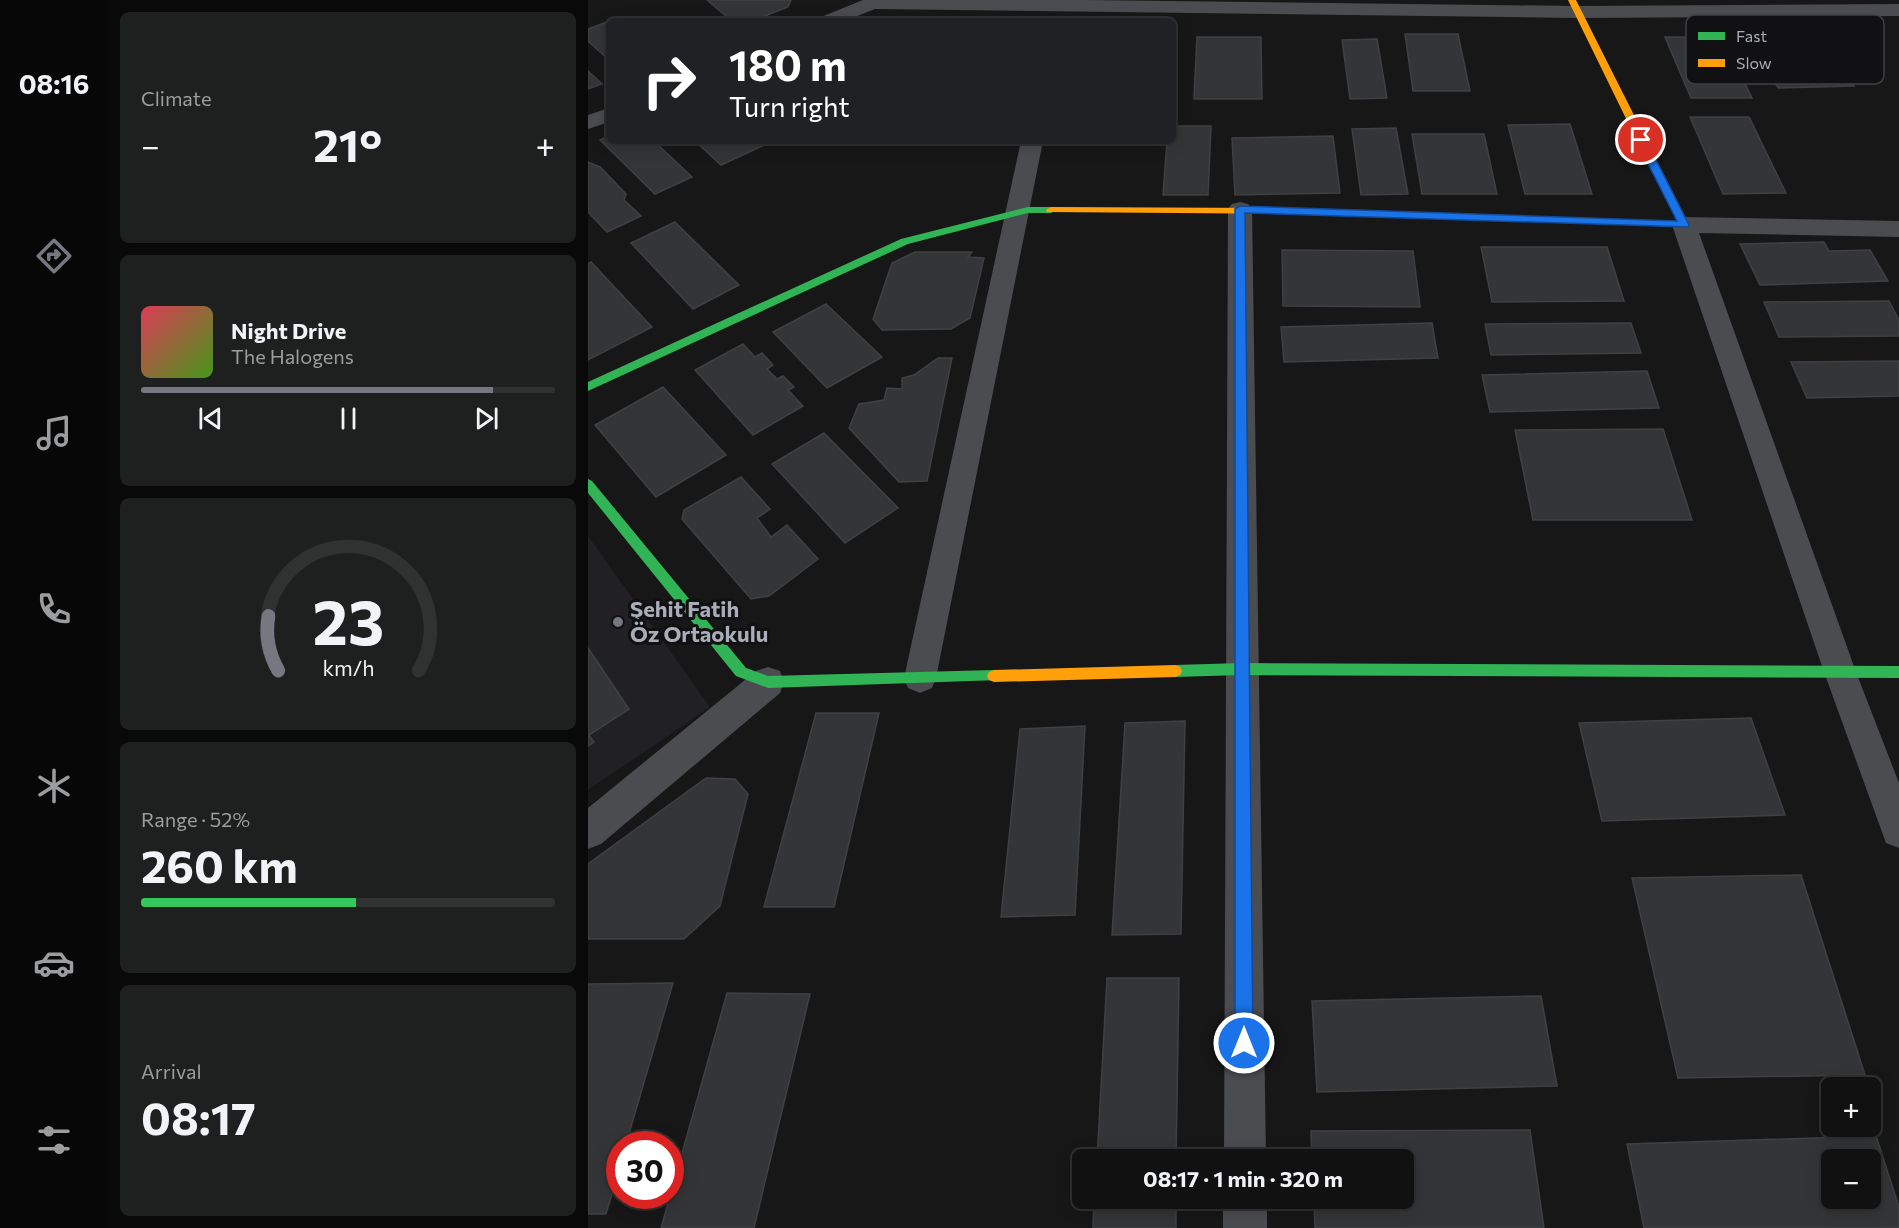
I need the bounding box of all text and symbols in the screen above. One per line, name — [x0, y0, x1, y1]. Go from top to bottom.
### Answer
legend — [1686, 15, 1884, 84]
text: Fast — [1736, 26, 1767, 45]
text: 180 m — [729, 38, 847, 90]
icon: right — [630, 42, 708, 120]
text: Slow — [1736, 53, 1772, 72]
text: 08:16 — [19, 67, 89, 100]
text: Climate — [141, 86, 211, 110]
text: Turn right — [729, 90, 849, 123]
pin — [1615, 114, 1666, 165]
text: 21° — [313, 116, 382, 171]
icon: arrive — [1624, 123, 1657, 156]
text: − — [141, 124, 160, 165]
text: + — [536, 124, 555, 165]
icon: directions — [33, 235, 75, 277]
text: Night Drive — [231, 317, 346, 344]
text: The Halogens — [231, 344, 354, 368]
icon: previous — [194, 402, 227, 435]
icon: pause — [332, 402, 365, 435]
icon: next — [470, 402, 503, 435]
icon: music — [33, 412, 75, 454]
text: 23 — [312, 582, 384, 658]
icon: phone — [33, 588, 75, 630]
place label: Şehit Fatih Öz Ortaokulu — [630, 595, 768, 647]
marker: Şehit Fatih Öz Ortaokulu — [611, 615, 625, 629]
text: km/h — [322, 654, 374, 680]
icon: climate — [33, 765, 75, 807]
text: Range · 52% — [141, 807, 250, 831]
text: 260 km — [141, 837, 298, 892]
icon: car — [33, 942, 75, 984]
position arrow — [1212, 1011, 1276, 1075]
text: Arrival — [141, 1059, 202, 1083]
map controls — [1821, 1077, 1881, 1209]
button: + — [1821, 1077, 1881, 1137]
text: 08:17 — [141, 1089, 256, 1144]
icon: filters — [33, 1119, 75, 1161]
speed limit sign: 30 — [606, 1131, 684, 1209]
button: − — [1821, 1149, 1881, 1209]
text: 08:17 · 1 min · 320 m — [1143, 1165, 1343, 1192]

